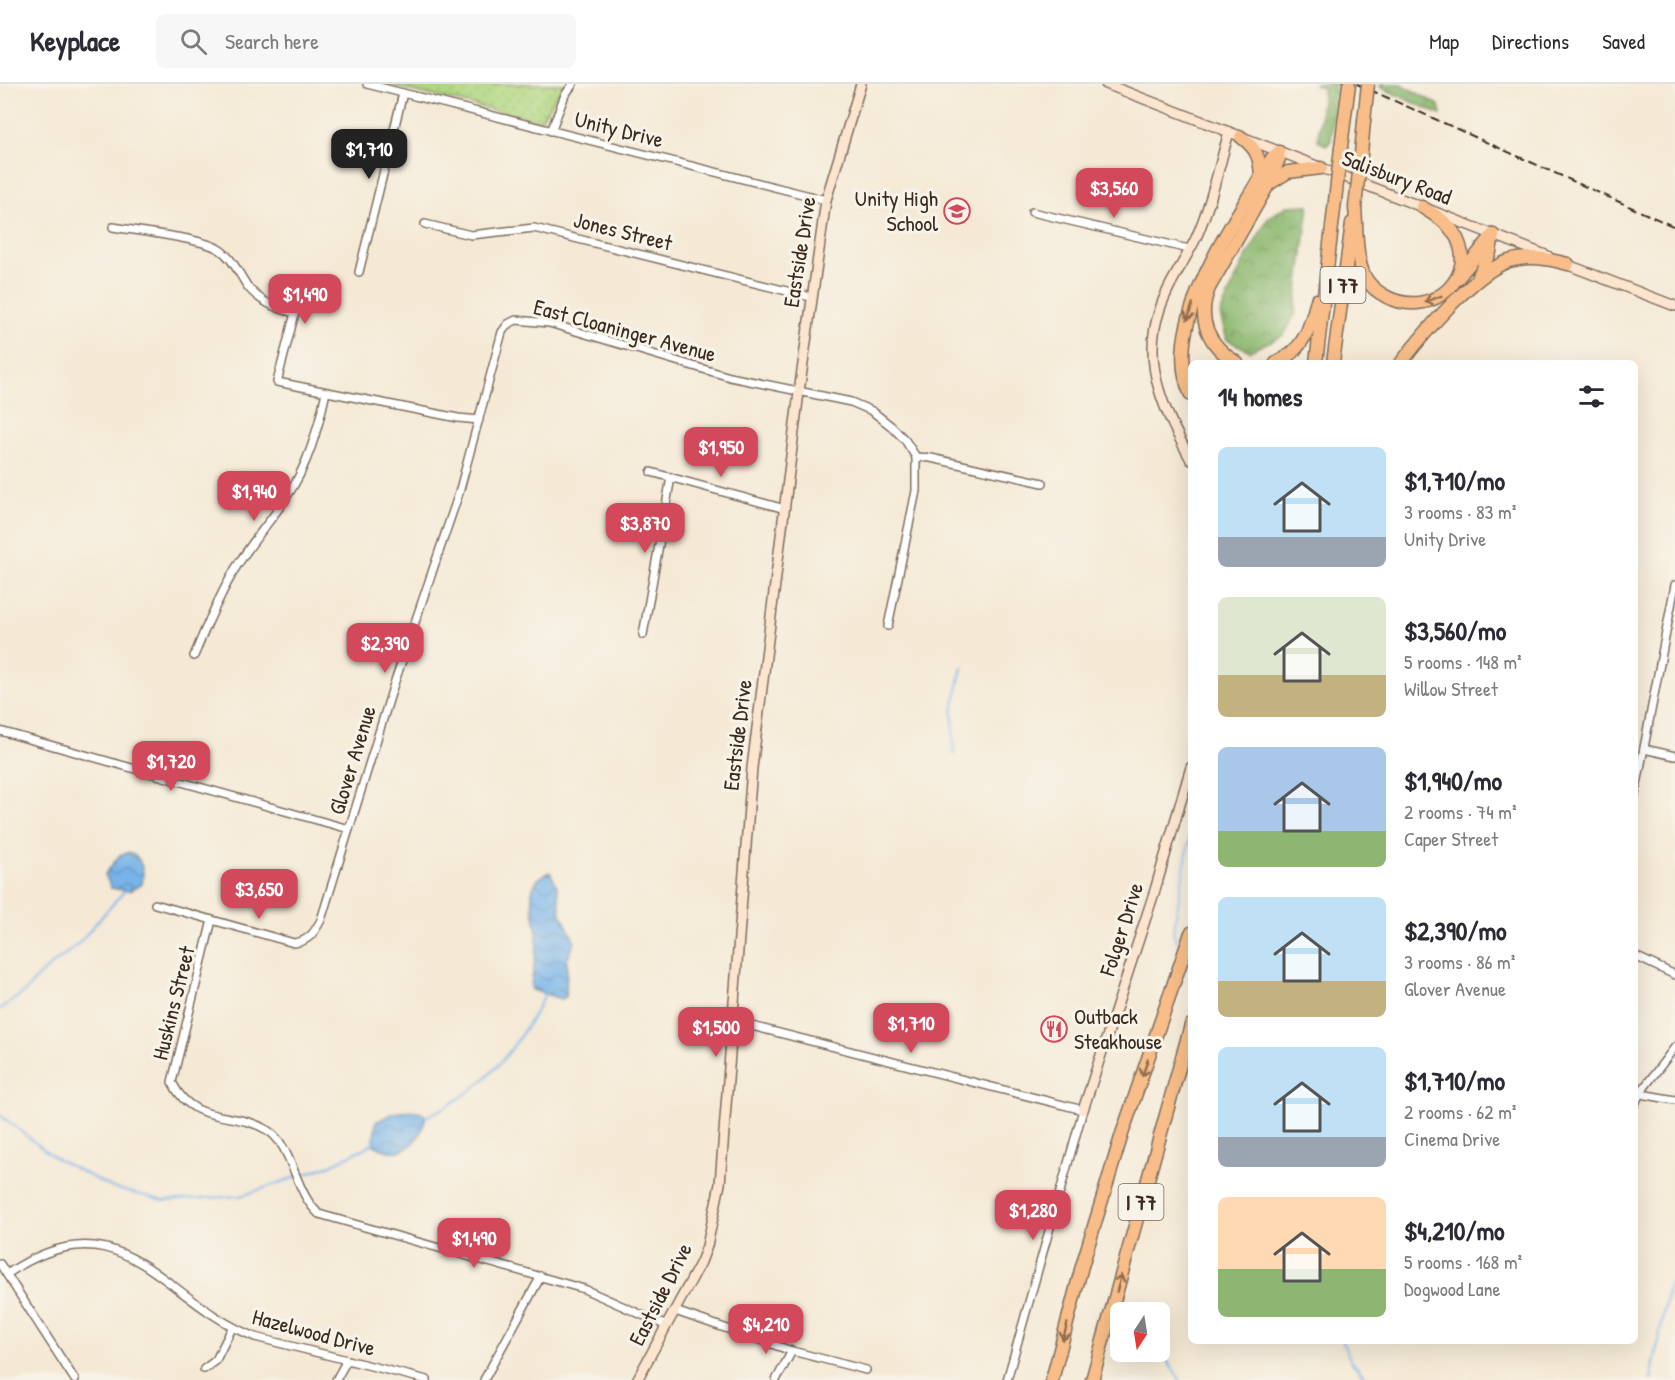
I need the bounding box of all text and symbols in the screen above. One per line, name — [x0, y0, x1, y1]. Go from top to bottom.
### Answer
search box — [156, 14, 576, 68]
text: Keyplace — [30, 22, 120, 60]
icon: search — [177, 25, 210, 58]
text: Search here — [225, 26, 319, 56]
text: Map — [1429, 27, 1459, 56]
text: Directions — [1492, 27, 1569, 56]
text: Saved — [1602, 27, 1645, 56]
street label: Unity Drive — [572, 104, 667, 155]
pin: $1,710 — [320, 129, 418, 180]
text: $1,710 — [345, 135, 393, 162]
street label: Salisbury Road — [1338, 142, 1456, 212]
pin: $3,560 — [1065, 168, 1163, 219]
text: $3,560 — [1090, 174, 1138, 201]
place label: Unity High School — [855, 183, 938, 238]
street label: Eastside Drive — [775, 194, 823, 309]
school or university icon: Unity High School — [942, 196, 972, 226]
street label: Jones Street — [571, 204, 676, 258]
road number: I 77 — [1320, 267, 1366, 303]
pin: $1,490 — [256, 274, 354, 325]
text: $1,490 — [282, 280, 328, 307]
street label: East Cloaninger Avenue — [531, 291, 720, 369]
one-way arrow — [1424, 295, 1442, 306]
one-way arrow — [1183, 302, 1194, 321]
text: 14 homes — [1218, 379, 1303, 414]
icon: filters — [1575, 380, 1608, 413]
pin: $1,950 — [672, 427, 770, 478]
text: $1,950 — [698, 433, 744, 460]
text: $1,710/mo — [1404, 463, 1505, 498]
pin: $1,940 — [205, 471, 303, 522]
icon: home — [1266, 471, 1338, 543]
text: $1,940 — [231, 477, 277, 504]
text: 3 rooms · 83 m² — [1404, 498, 1516, 525]
pin: $3,870 — [596, 503, 694, 554]
text: $3,870 — [620, 509, 670, 536]
text: Unity Drive — [1404, 525, 1486, 552]
text: $3,560/mo — [1404, 613, 1506, 648]
icon: home — [1266, 621, 1338, 693]
pin: $2,390 — [336, 623, 434, 674]
text: $2,390 — [361, 629, 409, 656]
text: 5 rooms · 148 m² — [1404, 648, 1522, 675]
text: Willow Street — [1404, 675, 1498, 702]
street label: Eastside Drive — [715, 678, 759, 792]
street label: Glover Avenue — [321, 702, 383, 818]
pin: $1,720 — [122, 741, 220, 792]
text: $1,720 — [146, 747, 196, 774]
text: $1,940/mo — [1404, 763, 1502, 798]
icon: home — [1266, 771, 1338, 843]
text: 2 rooms · 74 m² — [1404, 798, 1516, 825]
text: Caper Street — [1404, 825, 1498, 852]
pin: $3,650 — [210, 869, 308, 920]
text: $3,650 — [235, 875, 283, 902]
street label: Folger Drive — [1092, 878, 1150, 980]
text: $2,390/mo — [1404, 913, 1507, 948]
icon: home — [1266, 921, 1338, 993]
street label: Huskins Street — [144, 943, 202, 1063]
text: 3 rooms · 86 m² — [1404, 948, 1515, 975]
text: Glover Avenue — [1404, 975, 1506, 1002]
place label: Outback Steakhouse — [1074, 1001, 1163, 1056]
pin: $1,710 — [862, 1003, 960, 1054]
pin: $1,500 — [667, 1007, 765, 1058]
text: $1,710 — [887, 1009, 935, 1036]
text: $1,500 — [692, 1013, 740, 1040]
restaurant icon: Outback Steakhouse — [1039, 1014, 1069, 1044]
one-way arrow — [1139, 1058, 1150, 1077]
text: $1,710/mo — [1404, 1063, 1505, 1098]
icon: home — [1266, 1071, 1338, 1143]
text: 2 rooms · 62 m² — [1404, 1098, 1516, 1125]
text: Cinema Drive — [1404, 1125, 1500, 1152]
road number: I 77 — [1118, 1184, 1164, 1220]
pin: $1,280 — [984, 1190, 1082, 1241]
text: $1,280 — [1009, 1196, 1057, 1223]
text: $4,210/mo — [1404, 1213, 1505, 1248]
pin: $1,490 — [425, 1218, 523, 1269]
icon: home — [1266, 1221, 1338, 1293]
text: $1,490 — [451, 1224, 497, 1251]
street label: Eastside Drive — [621, 1237, 699, 1351]
text: 5 rooms · 168 m² — [1404, 1248, 1522, 1275]
one-way arrow — [1114, 1274, 1125, 1293]
text: Dogwood Lane — [1404, 1275, 1501, 1302]
street label: Hazelwood Drive — [249, 1301, 379, 1363]
north arrow — [1110, 1302, 1170, 1362]
map controls — [1110, 1302, 1170, 1362]
pin: $4,210 — [717, 1304, 815, 1355]
text: $4,210 — [742, 1310, 790, 1337]
one-way arrow — [1058, 1322, 1070, 1341]

